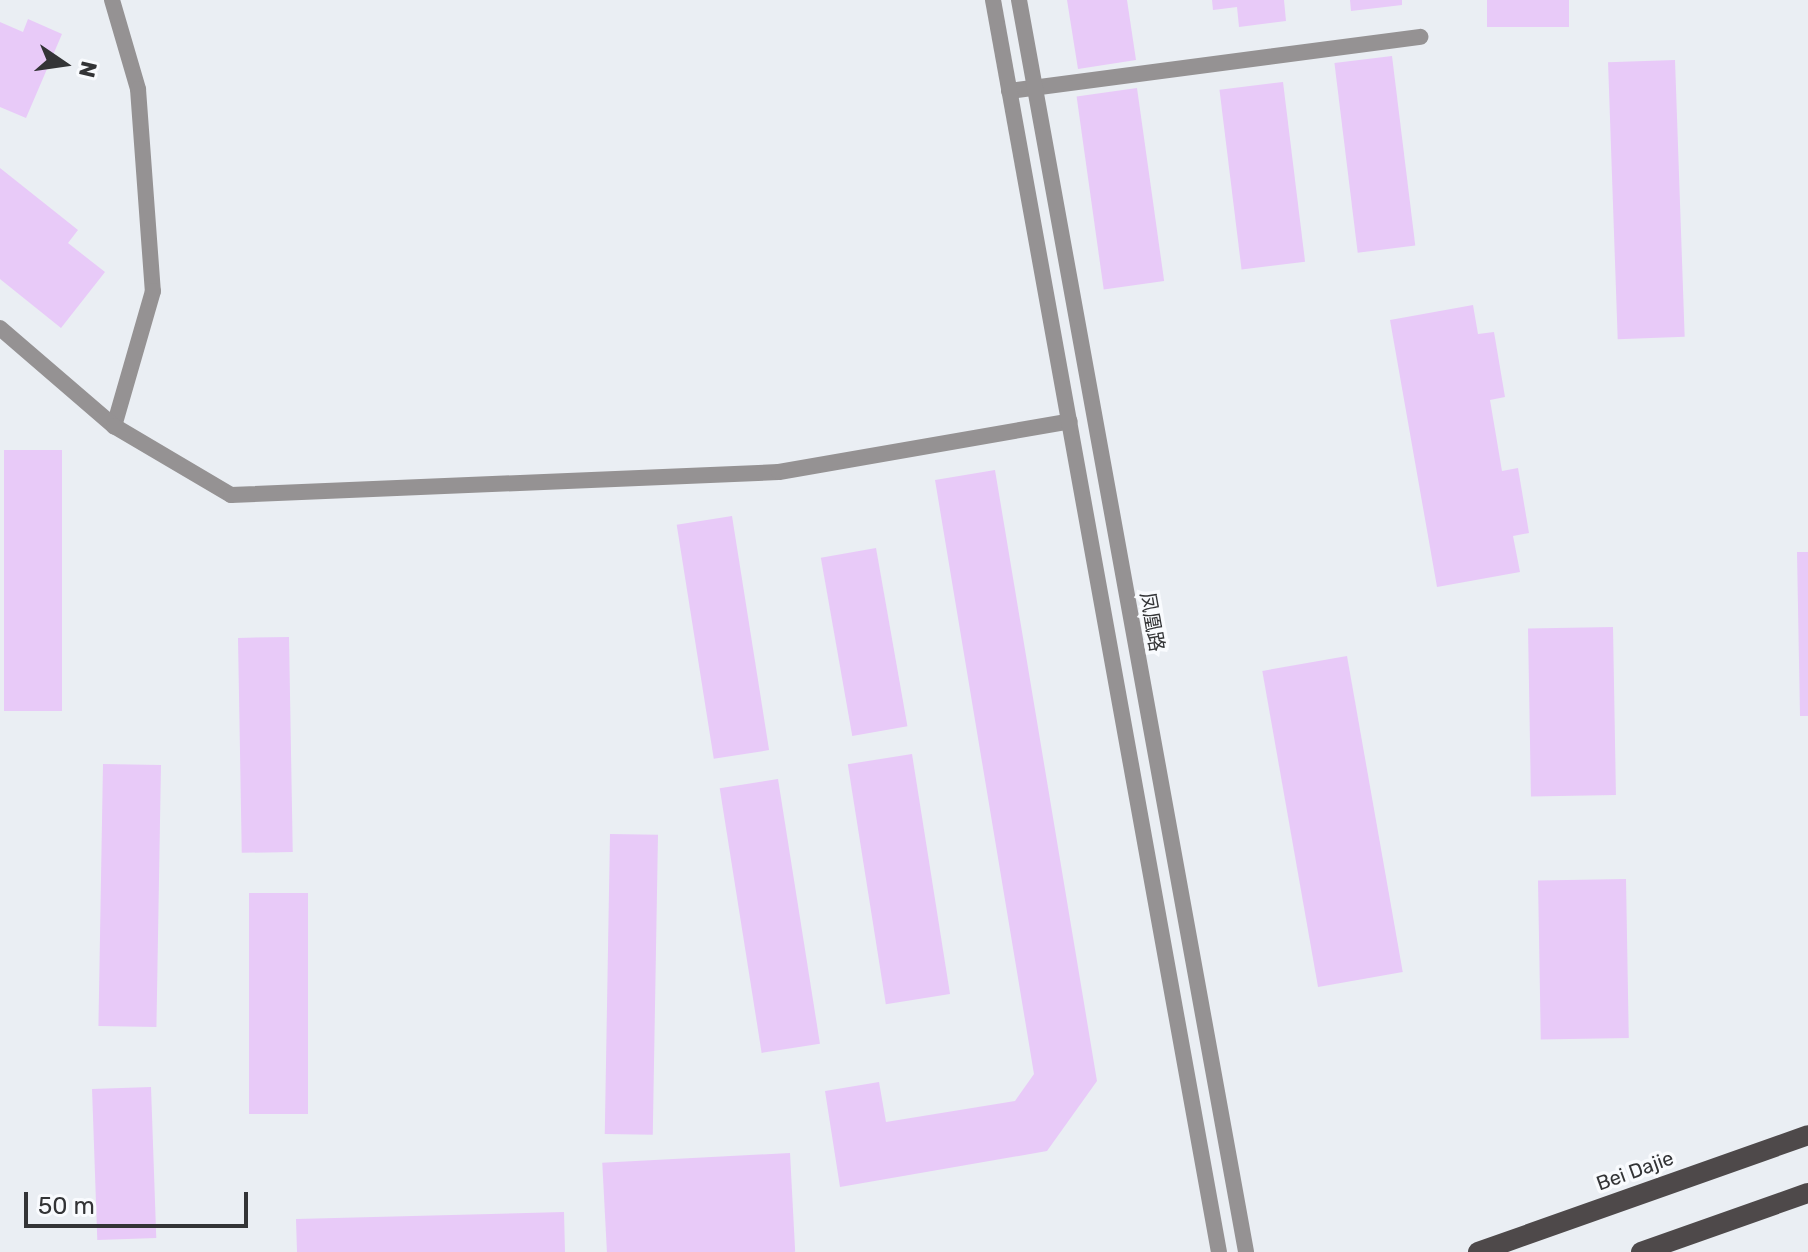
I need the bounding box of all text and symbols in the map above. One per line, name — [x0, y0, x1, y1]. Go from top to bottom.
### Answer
north arrow — [24, 24, 104, 104]
text: N — [73, 59, 103, 80]
street label: 凤凰路 — [1135, 590, 1169, 654]
street label: Bei Dajie — [1593, 1146, 1677, 1196]
scale bar — [28, 1176, 252, 1226]
text: 50 m — [38, 1192, 95, 1220]

